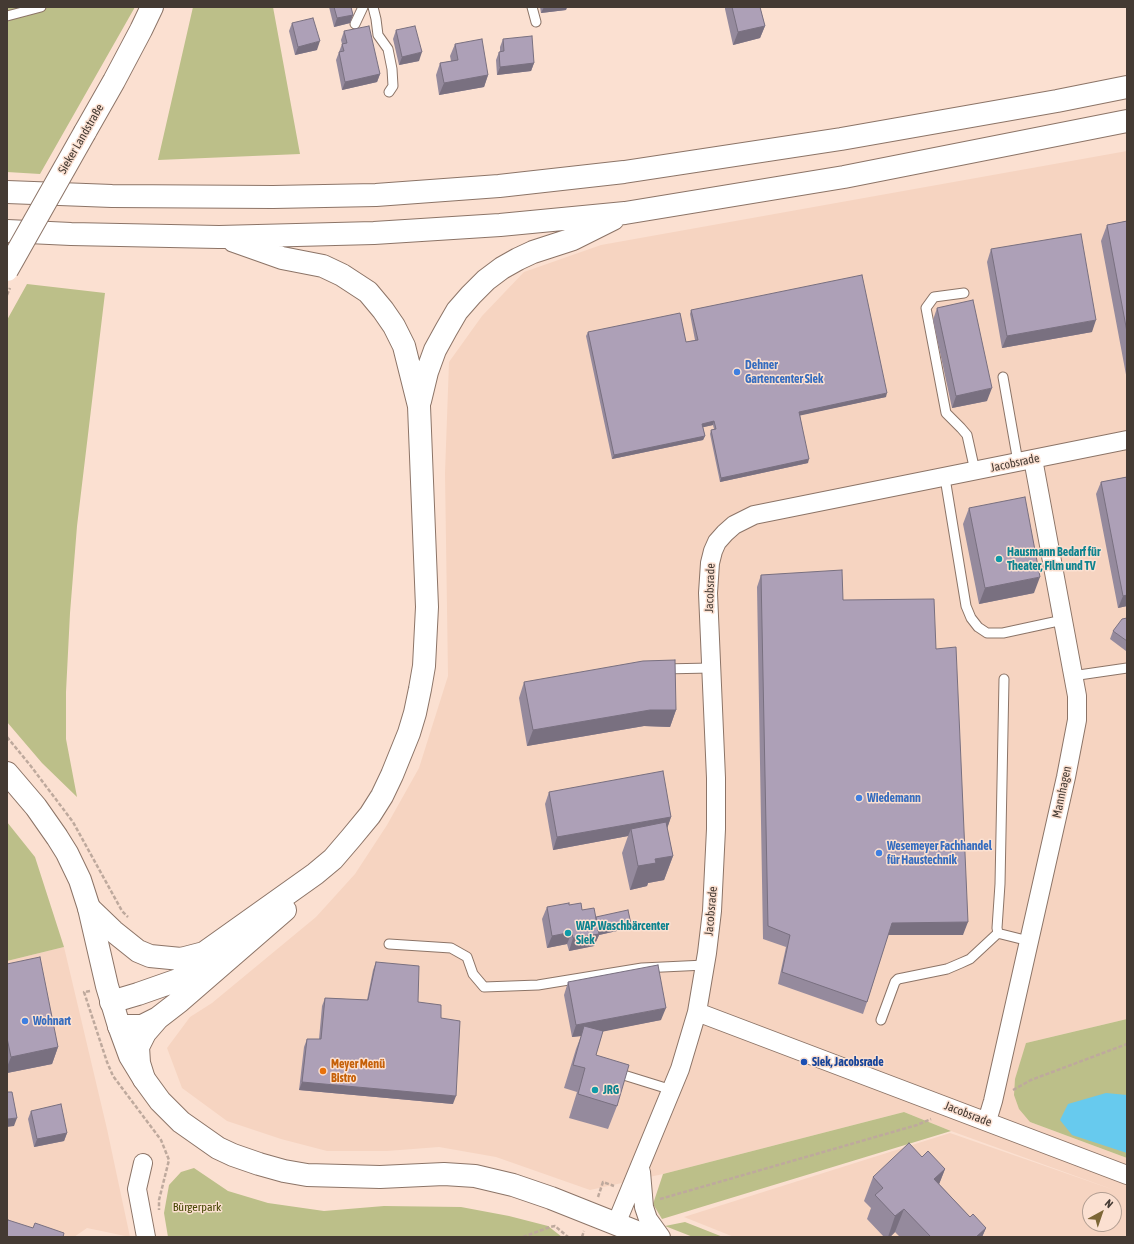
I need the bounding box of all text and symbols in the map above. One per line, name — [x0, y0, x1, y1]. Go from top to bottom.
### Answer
street label: Sieker Landstraße — [55, 101, 107, 177]
place label: Dehner Gartencenter Siek — [745, 358, 823, 386]
marker: Dehner Gartencenter Siek — [732, 367, 742, 377]
street label: Jacobsrade — [989, 451, 1041, 475]
place label: Hausmann Bedarf für Theater, Film und TV — [1007, 545, 1100, 573]
marker: Hausmann Bedarf für Theater, Film und TV — [994, 554, 1004, 564]
street label: Jacobsrade — [702, 563, 718, 613]
street label: Mannhagen — [1049, 765, 1075, 819]
place label: Wiedemann — [867, 791, 921, 805]
marker: Wiedemann — [854, 793, 864, 803]
place label: Wesemeyer Fachhandel für Haustechnik — [887, 839, 992, 867]
marker: Wesemeyer Fachhandel für Haustechnik — [874, 848, 884, 858]
street label: Jacobsrade — [702, 886, 720, 936]
place label: WAP Waschbärcenter Siek — [576, 919, 669, 947]
marker: WAP Waschbärcenter Siek — [563, 928, 573, 938]
place label: Wohnart — [33, 1014, 71, 1028]
marker: Wohnart — [20, 1016, 30, 1026]
place label: Siek, Jacobsrade — [812, 1055, 884, 1069]
place label: Meyer Menü Bistro — [331, 1057, 385, 1085]
marker: Siek, Jacobsrade — [799, 1057, 809, 1067]
marker: Meyer Menü Bistro — [318, 1066, 328, 1076]
place label: JRG — [603, 1083, 619, 1097]
marker: JRG — [590, 1085, 600, 1095]
street label: Jacobsrade — [942, 1098, 994, 1130]
north arrow — [1082, 1192, 1122, 1232]
text: N — [1103, 1197, 1115, 1210]
park label: Bürgerpark — [173, 1200, 221, 1214]

